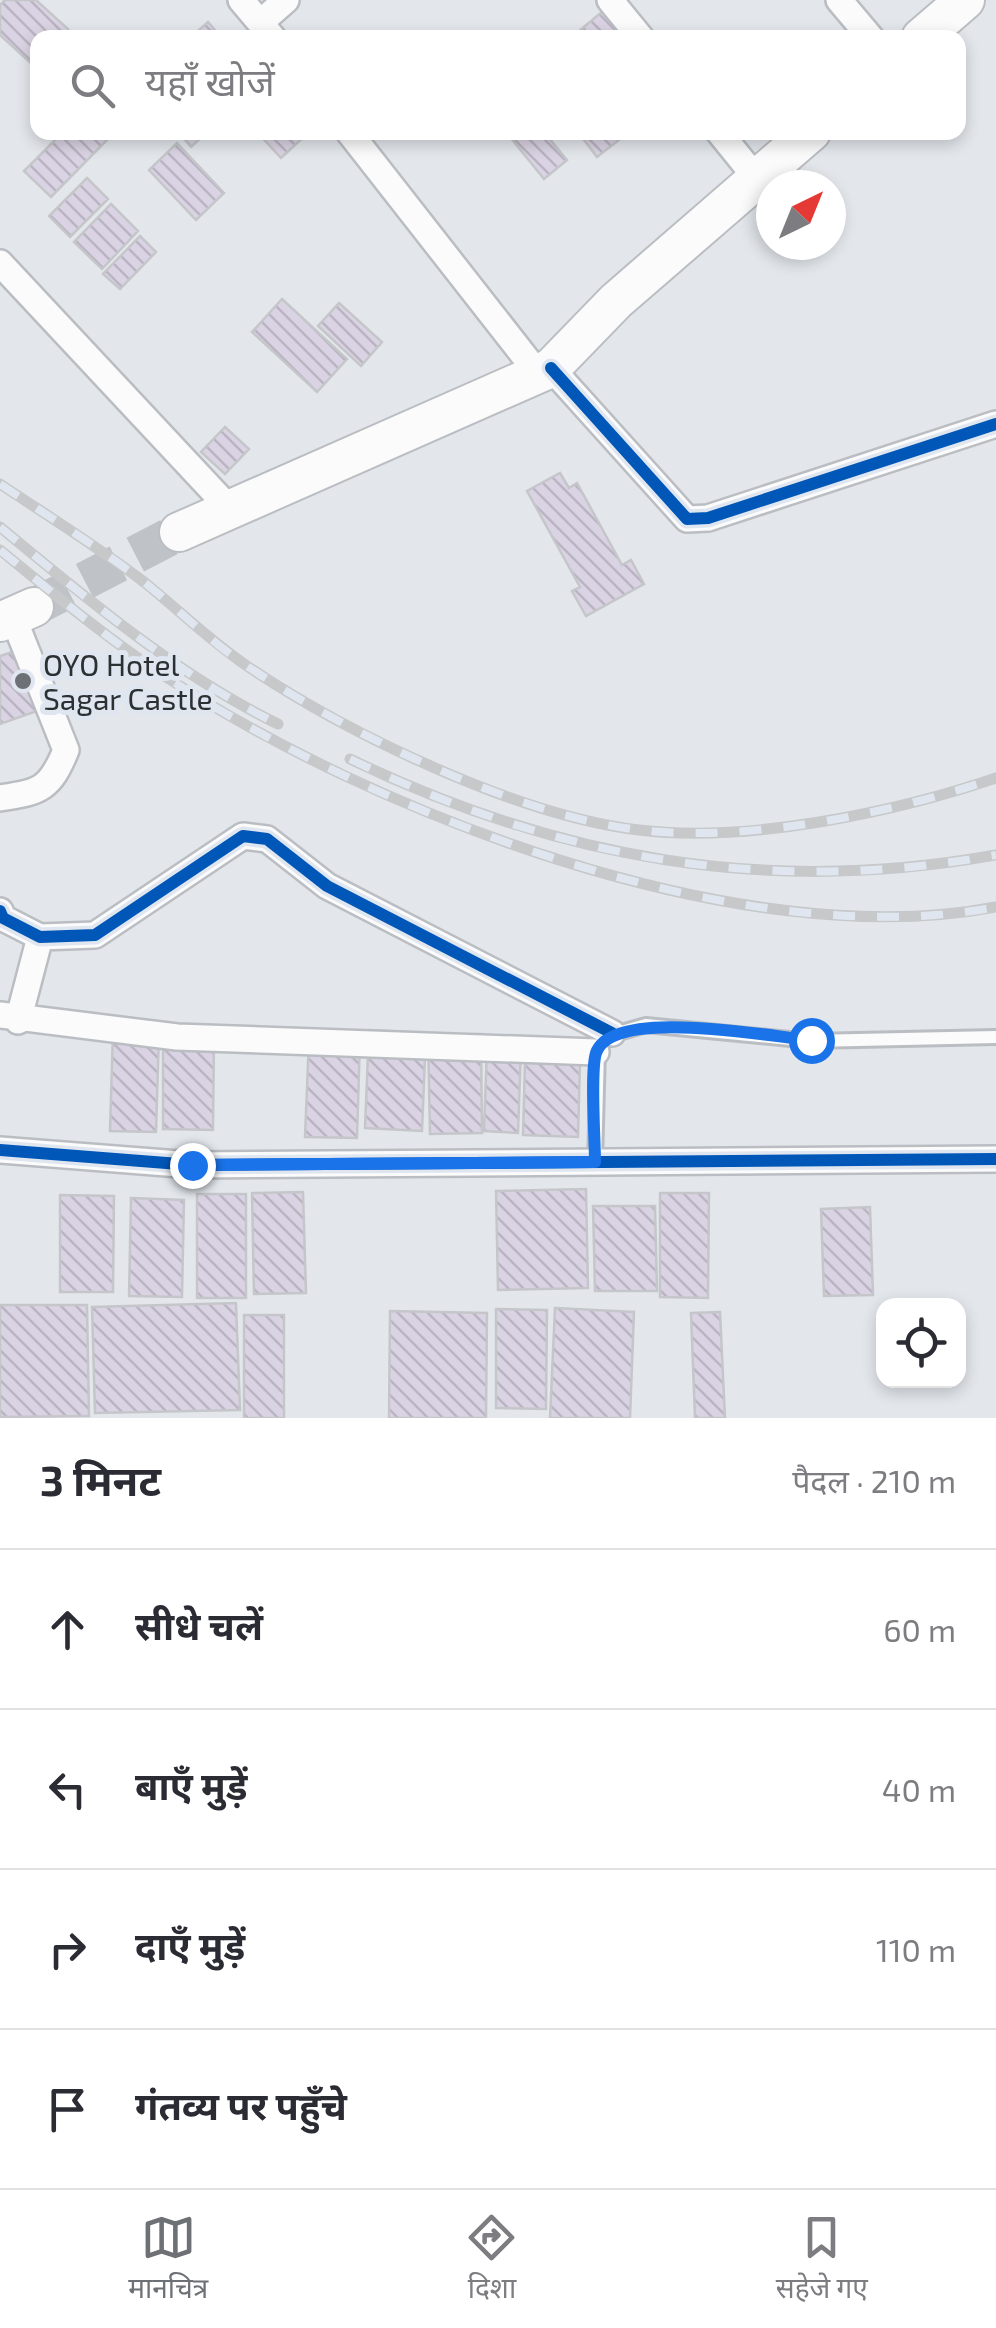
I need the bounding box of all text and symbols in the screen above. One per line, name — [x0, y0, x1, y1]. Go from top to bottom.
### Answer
search box — [30, 30, 966, 140]
icon: search — [65, 58, 120, 113]
text: यहाँ खोजें — [145, 58, 275, 104]
north arrow — [756, 170, 846, 260]
place label: OYO Hotel Sagar Castle — [43, 646, 213, 716]
marker: OYO Hotel Sagar Castle — [12, 670, 34, 692]
route start — [789, 1018, 835, 1064]
route end — [170, 1143, 216, 1189]
map controls — [876, 1298, 966, 1388]
button: locate — [876, 1298, 966, 1388]
text: 3 मिनट — [40, 1454, 161, 1504]
text: पैदल · 210 m — [792, 1461, 956, 1499]
icon: ahead — [40, 1602, 95, 1657]
text: सीधे चलें — [135, 1602, 263, 1648]
text: 60 m — [883, 1610, 956, 1648]
icon: left — [40, 1762, 95, 1817]
text: बाएँ मुड़ें — [135, 1762, 247, 1808]
text: 40 m — [882, 1770, 956, 1808]
icon: right — [40, 1922, 95, 1977]
text: दाएँ मुड़ें — [135, 1922, 245, 1968]
text: 110 m — [876, 1930, 956, 1968]
icon: arrive — [40, 2082, 95, 2137]
text: गंतव्य पर पहुँचे — [135, 2082, 347, 2128]
tab: मानचित्र — [128, 2210, 208, 2309]
tab: दिशा — [464, 2210, 519, 2309]
tab: सहेजे गए — [776, 2210, 868, 2309]

